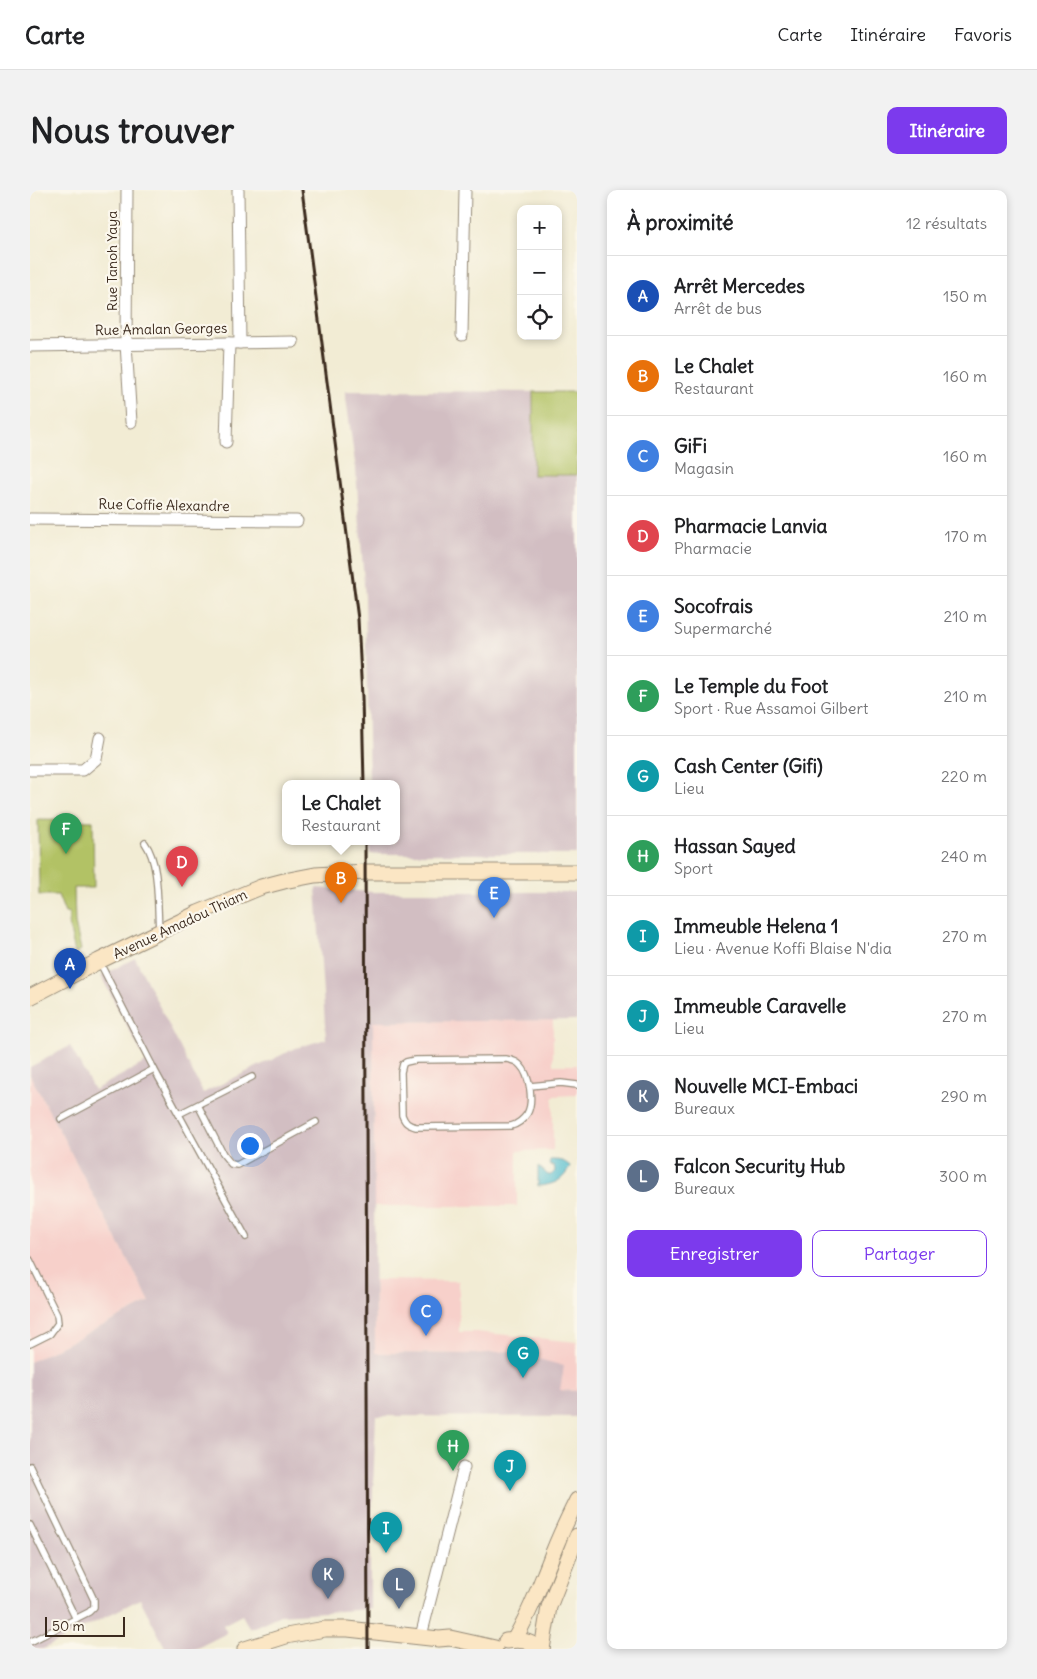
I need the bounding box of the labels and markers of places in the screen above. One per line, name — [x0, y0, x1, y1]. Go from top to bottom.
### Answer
pin: F — [50, 813, 82, 854]
pin: D — [166, 846, 198, 887]
pin: B — [325, 862, 357, 903]
pin: E — [478, 877, 510, 918]
pin: A — [54, 948, 86, 989]
pin: C — [410, 1295, 442, 1336]
pin: G — [507, 1337, 539, 1378]
pin: H — [437, 1430, 469, 1471]
pin: J — [494, 1450, 526, 1491]
pin: I — [370, 1512, 402, 1553]
pin: K — [312, 1558, 344, 1599]
pin: L — [383, 1568, 415, 1609]

